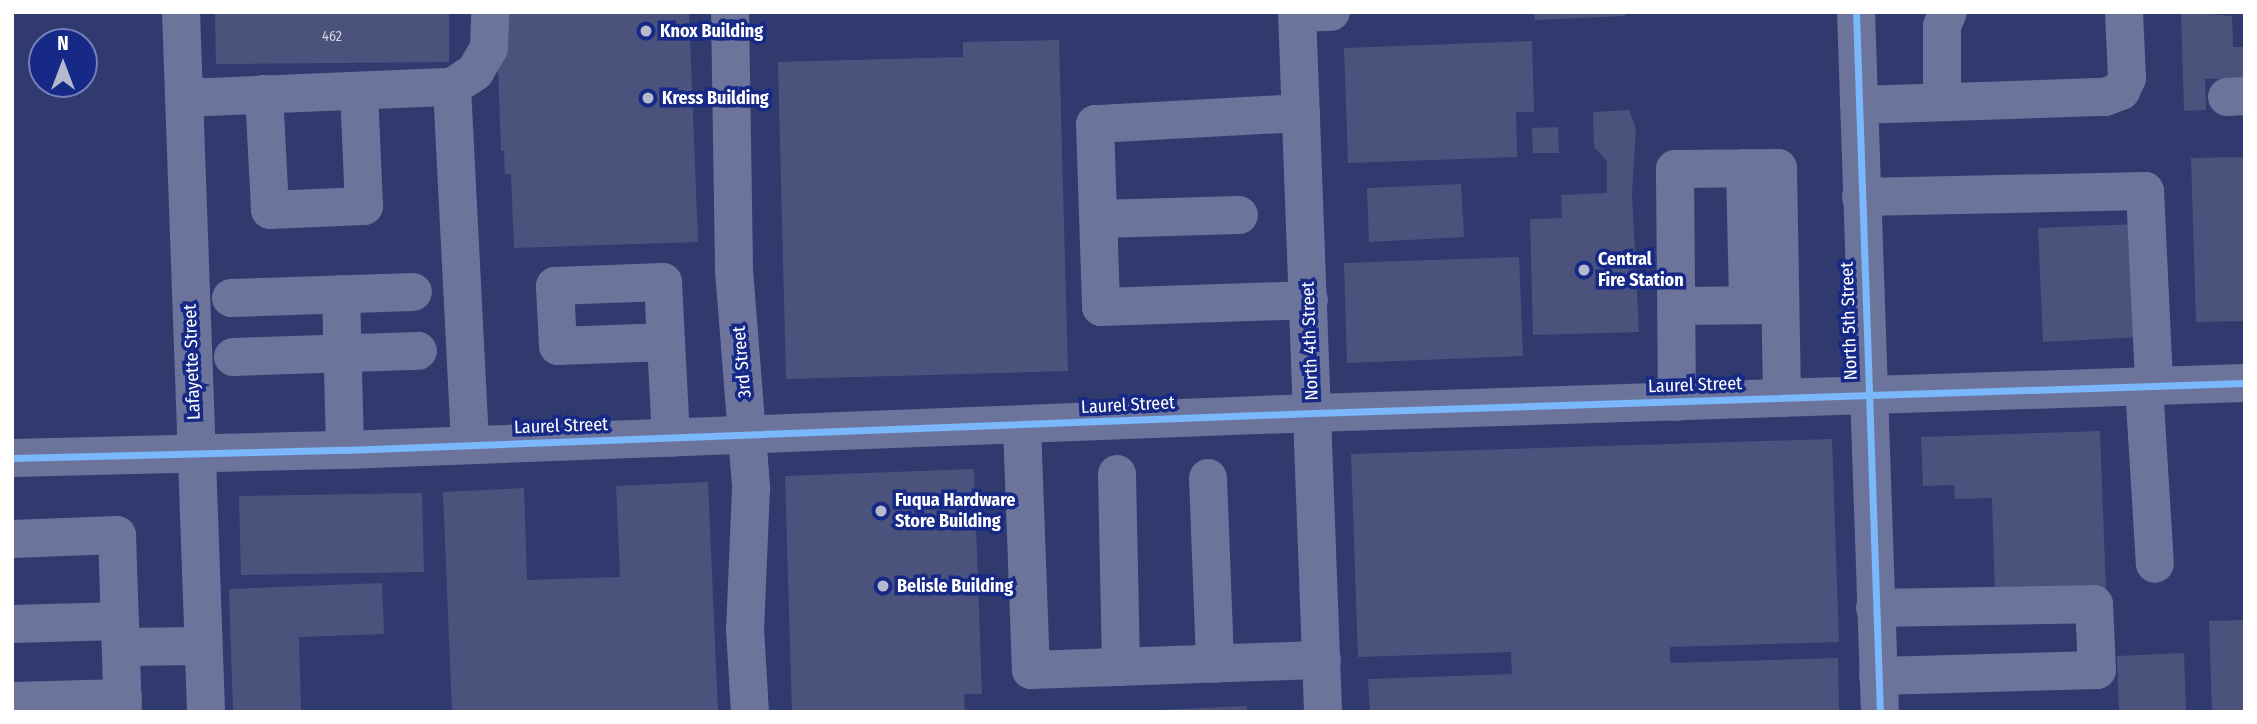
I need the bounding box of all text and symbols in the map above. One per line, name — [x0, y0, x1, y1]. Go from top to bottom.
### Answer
place label: Knox Building — [660, 20, 763, 42]
marker: Knox Building — [638, 23, 654, 39]
north arrow — [28, 28, 98, 98]
house number: 462 — [322, 29, 342, 45]
text: N — [57, 32, 69, 55]
place label: Kress Building — [662, 87, 769, 109]
marker: Kress Building — [640, 90, 656, 106]
place label: Central Fire Station — [1598, 249, 1684, 292]
marker: Central Fire Station — [1576, 262, 1592, 278]
street label: North 5th Street — [1836, 262, 1862, 380]
street label: North 4th Street — [1297, 281, 1323, 401]
street label: Lafayette Street — [179, 304, 205, 420]
street label: 3rd Street — [728, 325, 756, 399]
street label: Laurel Street — [1648, 373, 1742, 397]
street label: Laurel Street — [1081, 392, 1175, 418]
street label: Laurel Street — [514, 414, 608, 438]
place label: Fuqua Hardware Store Building — [895, 490, 1015, 532]
marker: Fuqua Hardware Store Building — [873, 503, 889, 519]
place label: Belisle Building — [897, 575, 1013, 597]
marker: Belisle Building — [875, 578, 891, 594]

